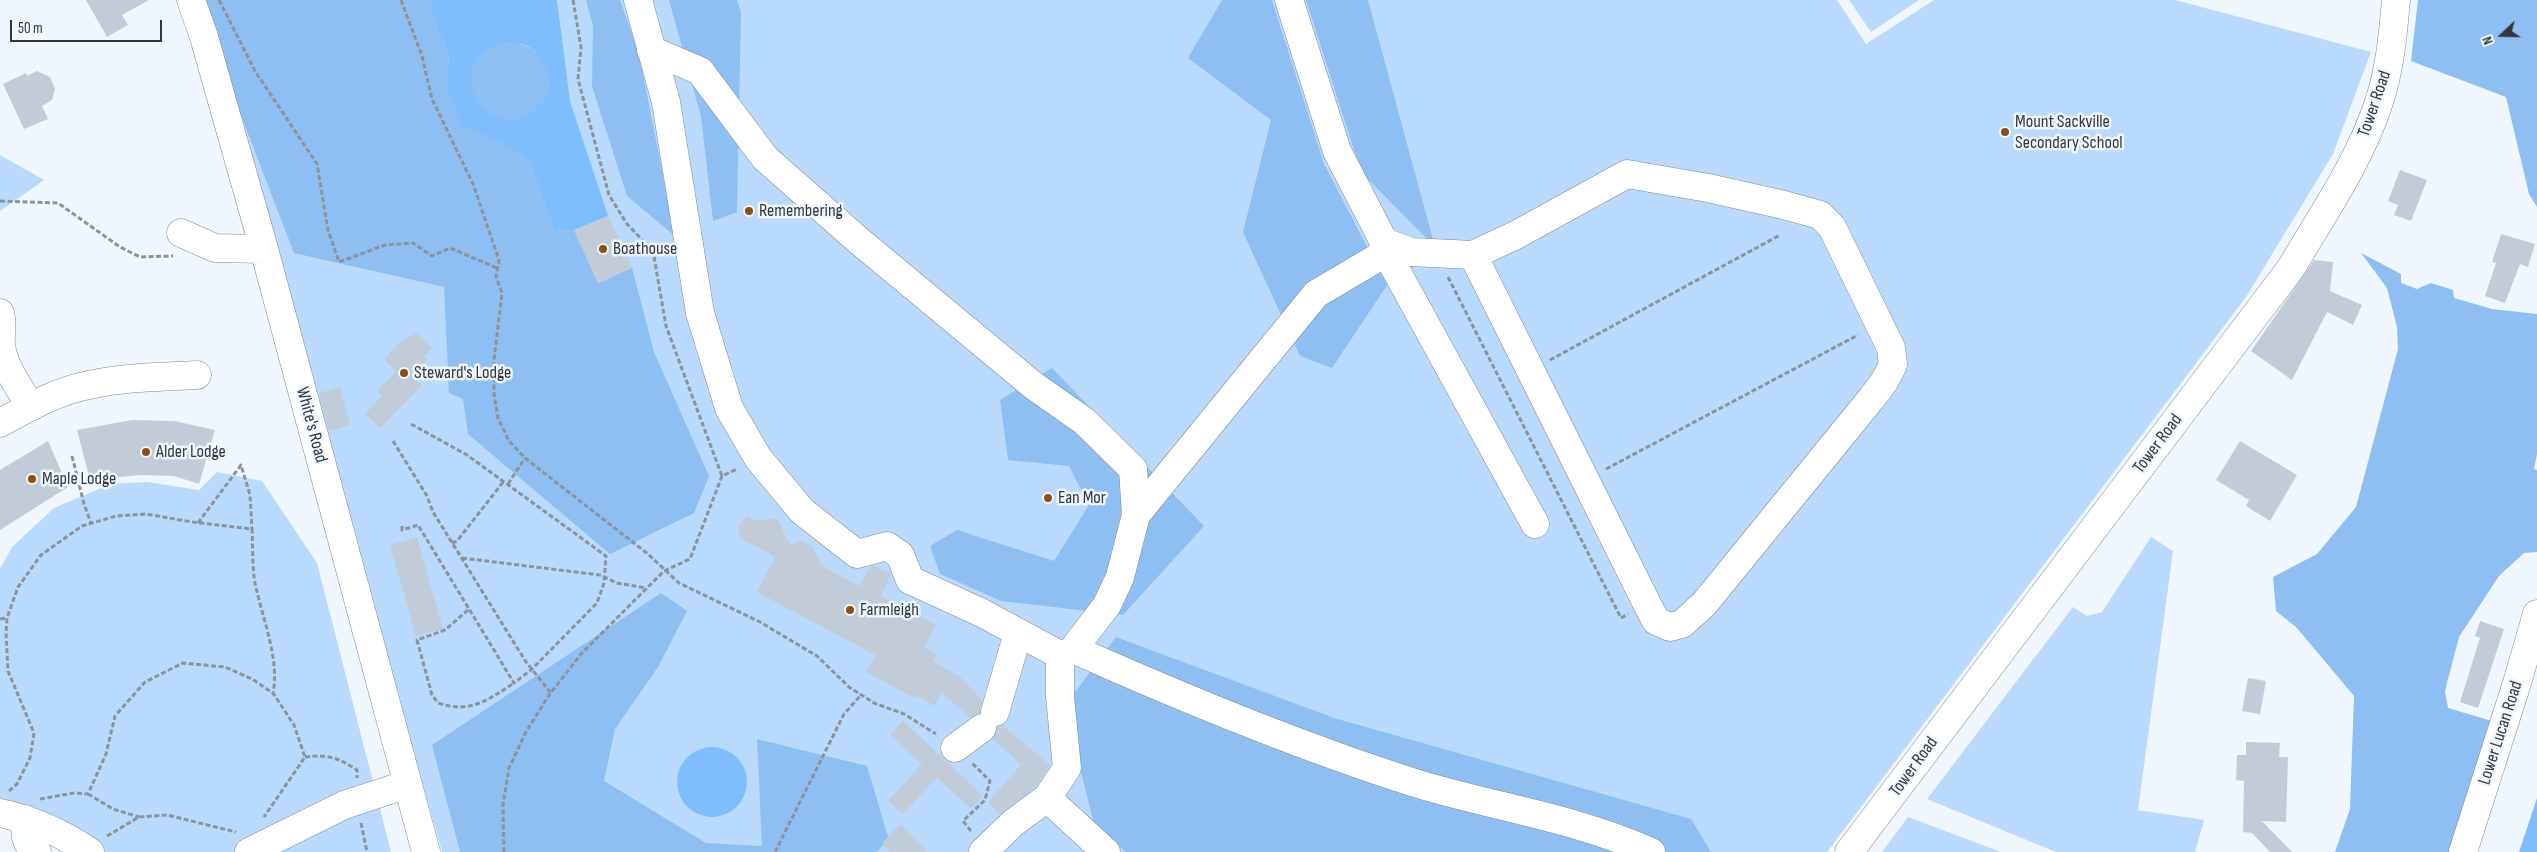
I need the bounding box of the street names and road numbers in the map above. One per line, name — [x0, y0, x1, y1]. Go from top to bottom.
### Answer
street label: Tower Road — [2354, 68, 2396, 140]
street label: White's Road — [291, 385, 331, 465]
street label: Tower Road — [2129, 410, 2187, 478]
street label: Lower Lucan Road — [2474, 678, 2528, 788]
street label: Tower Road — [1885, 733, 1943, 801]

